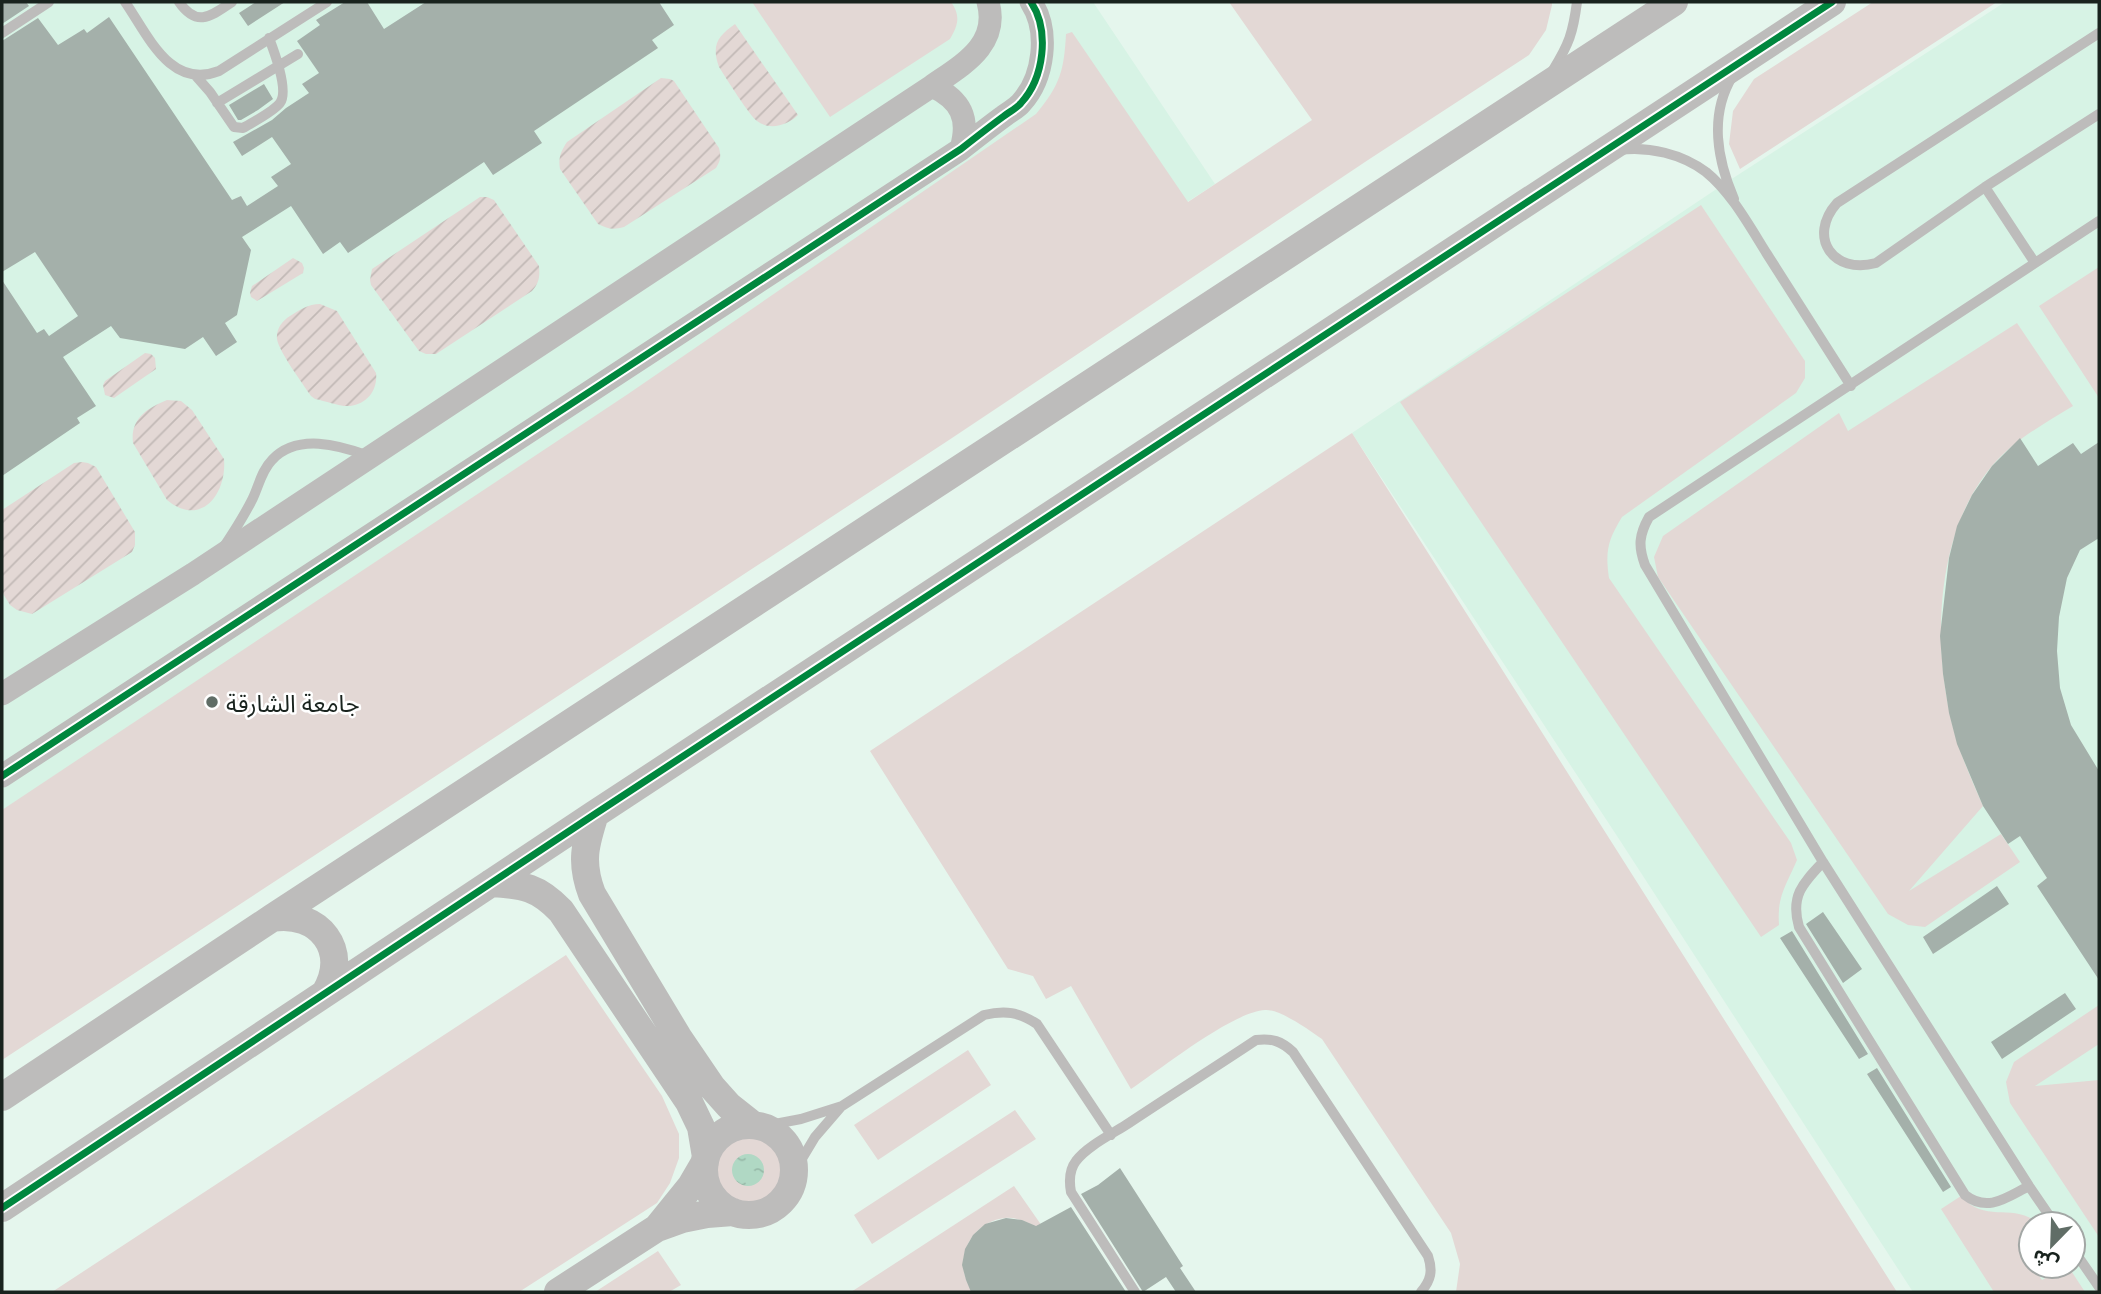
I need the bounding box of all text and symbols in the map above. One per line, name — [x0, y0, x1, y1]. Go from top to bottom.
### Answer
place label: جامعة الشارقة — [226, 688, 360, 718]
marker: جامعة الشارقة — [204, 694, 220, 710]
north arrow — [2017, 1210, 2087, 1280]
text: ش — [2029, 1245, 2062, 1277]

